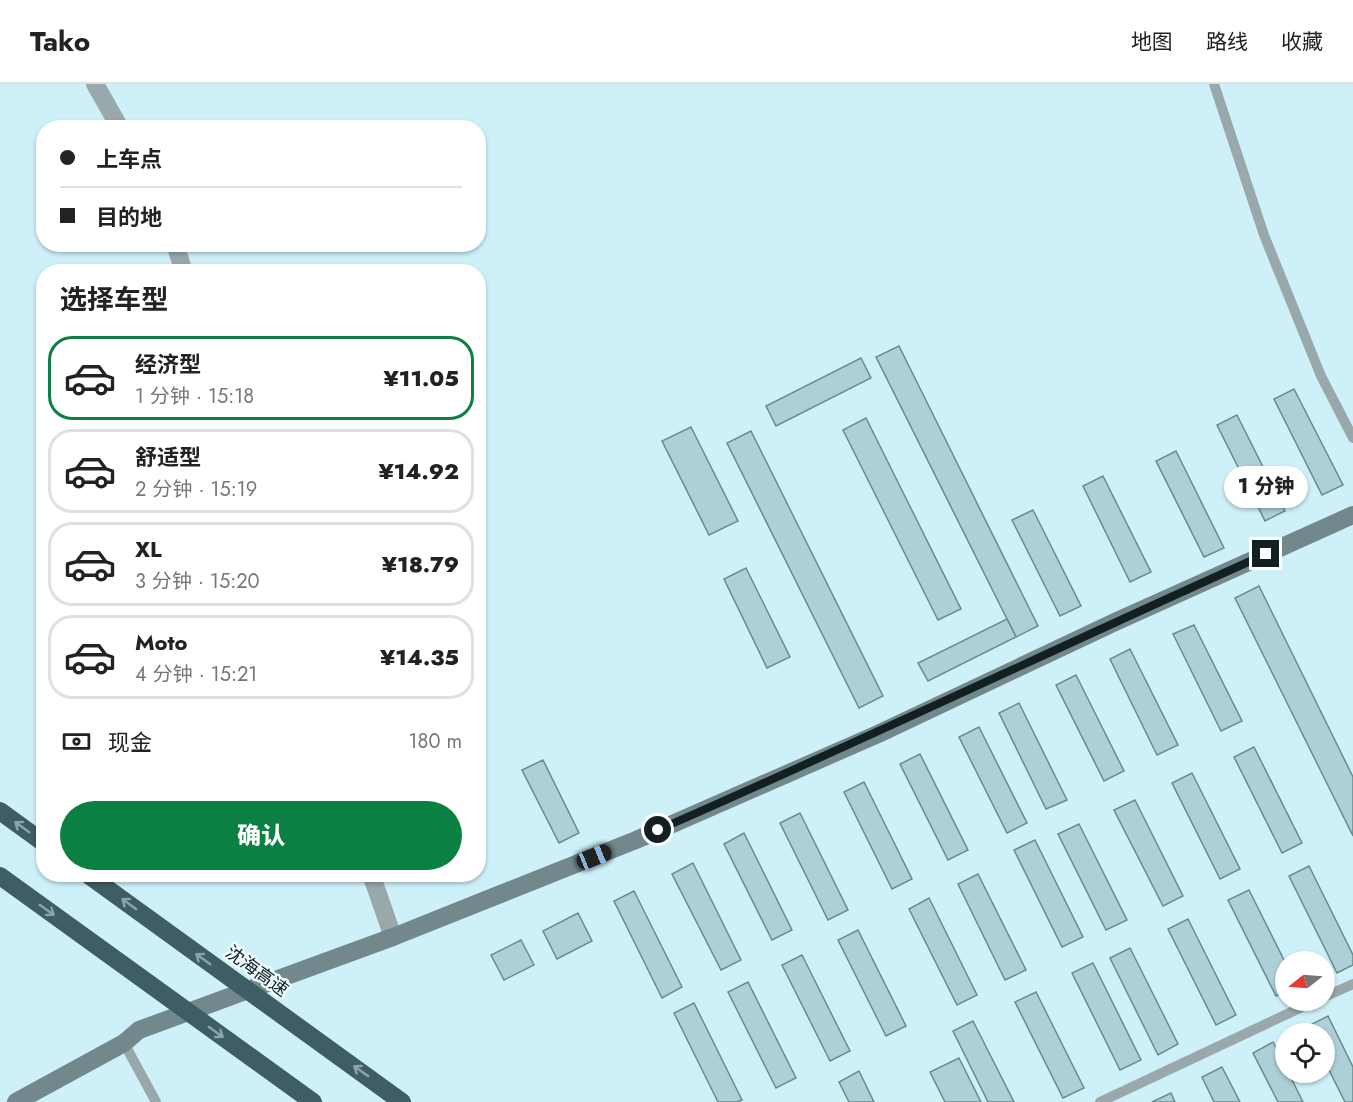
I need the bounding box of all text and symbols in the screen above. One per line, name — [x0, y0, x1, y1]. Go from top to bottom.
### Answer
text: Tako — [30, 21, 90, 62]
text: 地图 — [1131, 27, 1173, 57]
text: 路线 — [1206, 27, 1248, 57]
text: 收藏 — [1281, 27, 1323, 57]
text: 上车点 — [96, 143, 162, 175]
text: 目的地 — [96, 201, 162, 233]
text: 选择车型 — [60, 280, 168, 319]
text: 经济型 — [135, 348, 201, 380]
icon: car — [63, 351, 117, 405]
text: ¥11.05 — [384, 362, 459, 394]
text: 1 分钟 · 15:18 — [135, 382, 254, 411]
text: 舒适型 — [135, 441, 201, 473]
icon: car — [63, 444, 117, 498]
text: ¥14.92 — [378, 455, 459, 487]
callout: 1 分钟 — [1224, 467, 1308, 509]
text: 1 分钟 — [1238, 472, 1294, 501]
text: 2 分钟 · 15:19 — [135, 475, 257, 504]
text: XL — [135, 533, 162, 565]
icon: car — [63, 537, 117, 591]
route end — [1252, 540, 1279, 567]
text: ¥18.79 — [382, 548, 459, 580]
text: 3 分钟 · 15:20 — [135, 567, 260, 596]
text: Moto — [135, 626, 188, 658]
icon: car — [63, 630, 117, 684]
text: ¥14.35 — [380, 641, 459, 673]
text: 4 分钟 · 15:21 — [135, 660, 257, 689]
icon: cash — [60, 725, 93, 758]
text: 现金 — [108, 726, 152, 758]
text: 180 m — [408, 727, 462, 756]
button: 确认 — [60, 801, 462, 870]
route start — [644, 816, 671, 843]
one-way arrow — [14, 821, 30, 833]
car — [574, 842, 614, 872]
one-way arrow — [121, 898, 137, 911]
one-way arrow — [39, 904, 55, 916]
street label: 沈海高速 — [220, 939, 294, 1003]
north arrow — [1275, 951, 1335, 1011]
map controls — [1275, 951, 1335, 1083]
one-way arrow — [196, 952, 212, 965]
button: locate — [1275, 1023, 1335, 1083]
one-way arrow — [208, 1026, 224, 1038]
one-way arrow — [353, 1065, 369, 1077]

